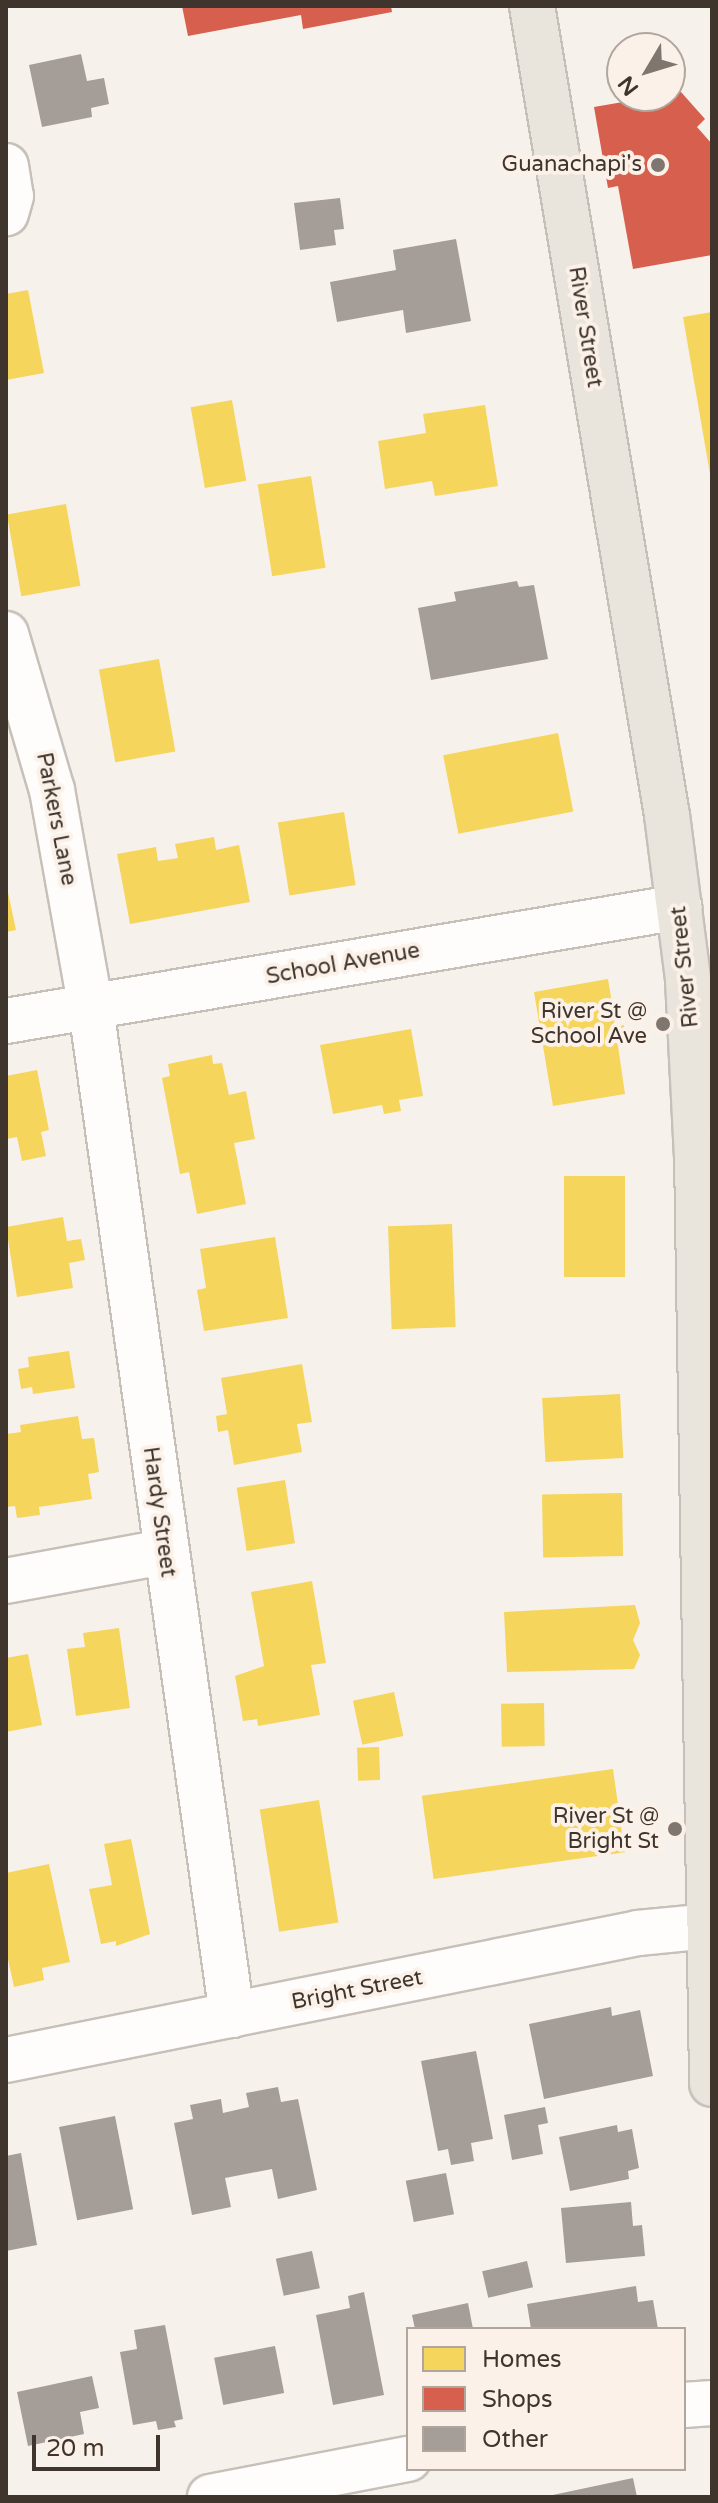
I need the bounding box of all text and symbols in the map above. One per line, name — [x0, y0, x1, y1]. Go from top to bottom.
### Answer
north arrow — [606, 32, 686, 112]
text: N — [613, 71, 644, 101]
place label: Guanachapi's — [502, 152, 642, 178]
marker: Guanachapi's — [649, 156, 667, 174]
street label: River Street — [562, 265, 608, 389]
street label: Parkers Lane — [30, 750, 82, 888]
street label: River Street — [665, 905, 705, 1029]
street label: School Avenue — [264, 938, 422, 990]
place label: River St @ School Ave — [531, 998, 647, 1050]
marker: River St @ School Ave — [654, 1015, 672, 1033]
street label: Hardy Street — [137, 1445, 181, 1579]
place label: River St @ Bright St — [553, 1803, 659, 1854]
marker: River St @ Bright St — [666, 1820, 684, 1838]
street label: Bright Street — [289, 1964, 425, 2016]
legend — [406, 2327, 686, 2471]
text: Homes — [482, 2345, 562, 2374]
text: Shops — [482, 2385, 552, 2414]
scale bar — [36, 2419, 164, 2469]
text: Other — [482, 2425, 548, 2454]
text: 20 m — [46, 2434, 104, 2463]

